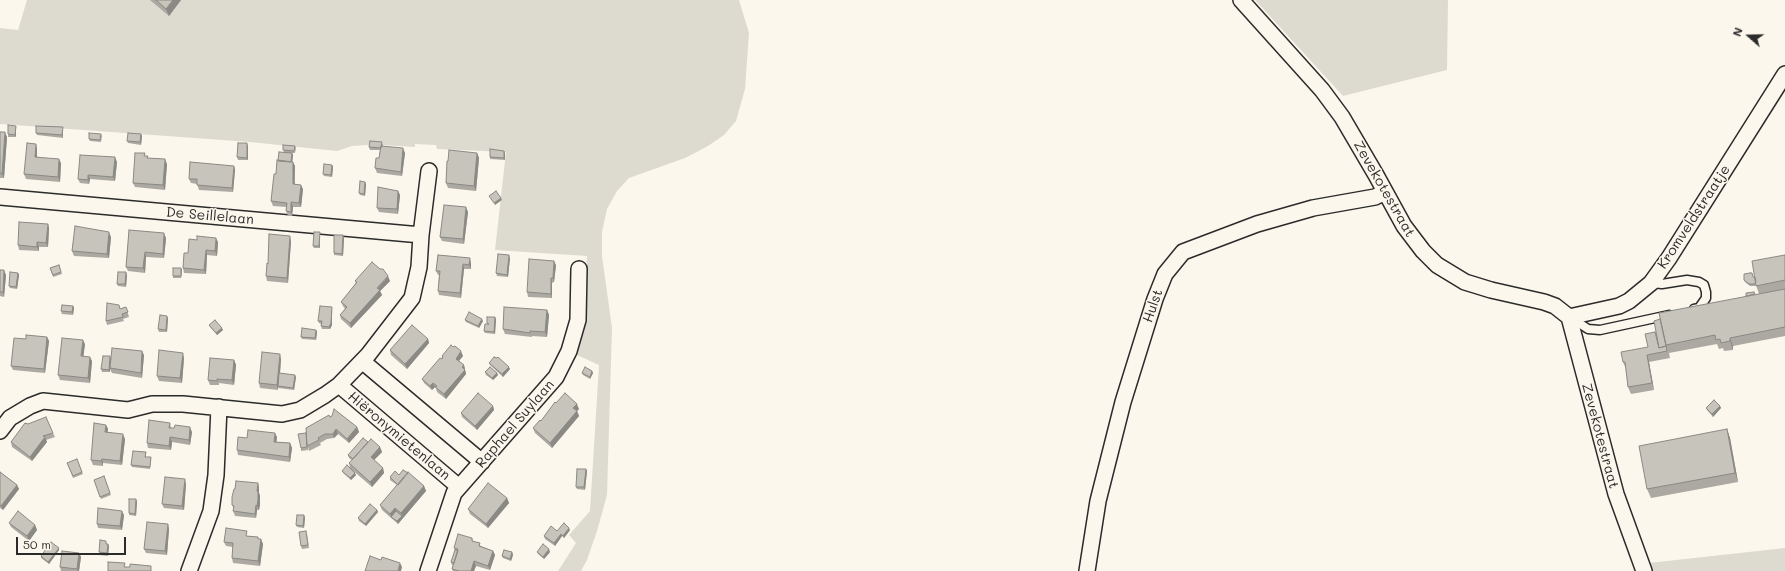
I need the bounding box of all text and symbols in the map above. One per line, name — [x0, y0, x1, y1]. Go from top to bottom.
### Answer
north arrow — [1729, 16, 1769, 56]
text: N — [1729, 25, 1746, 38]
street label: Zevekotestraat — [1350, 138, 1418, 240]
street label: Kromveldstraatje — [1654, 162, 1734, 272]
street label: De Seillelaan — [165, 204, 255, 228]
street label: Hulst — [1140, 287, 1166, 325]
street label: Raphael Suylaan — [472, 377, 558, 471]
street label: Zevekotestraat — [1578, 382, 1622, 490]
street label: Hiëronymietenlaan — [344, 388, 454, 484]
scale bar — [18, 529, 128, 555]
text: 50 m — [23, 536, 51, 552]

